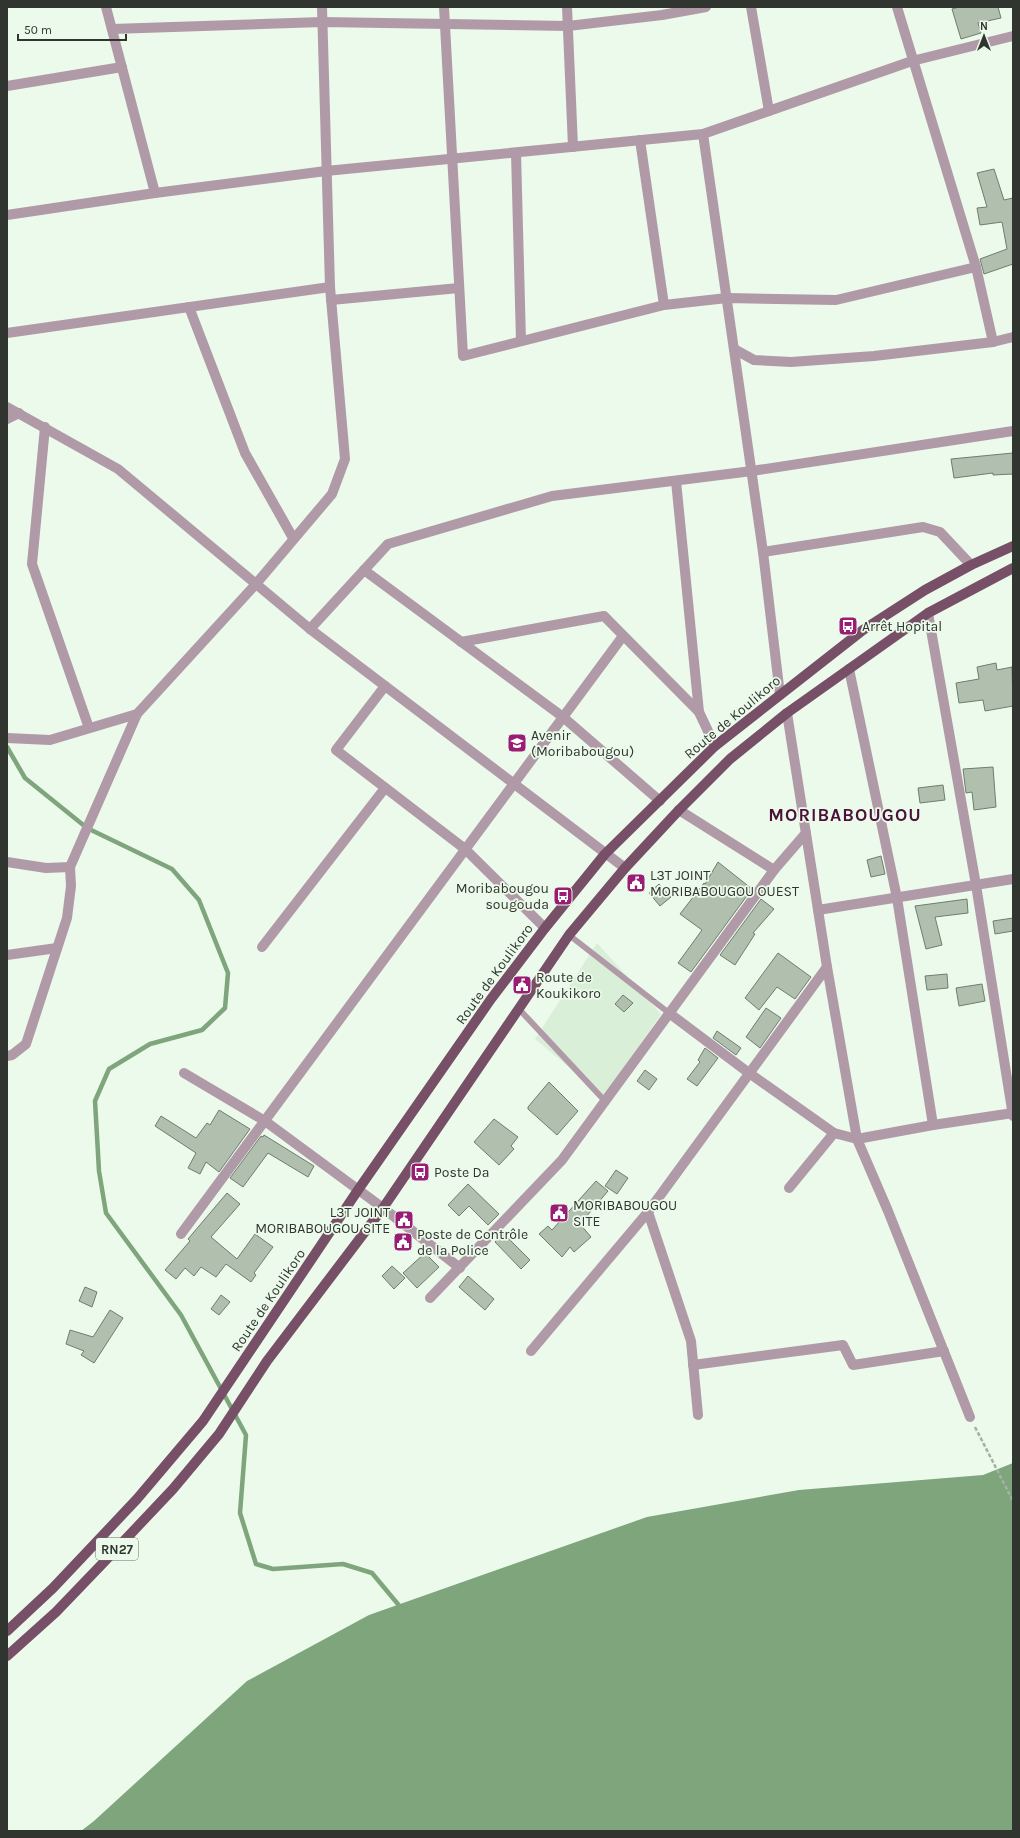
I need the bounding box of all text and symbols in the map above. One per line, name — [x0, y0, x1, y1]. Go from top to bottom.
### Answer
scale bar — [18, 16, 126, 42]
north arrow — [964, 16, 1004, 56]
text: N — [980, 20, 988, 33]
text: 50 m — [24, 23, 52, 37]
bus stop icon: Arrêt Hopital — [837, 615, 859, 637]
place label: Arrêt Hopital — [862, 618, 942, 635]
street label: Route de Koulikoro — [681, 672, 784, 763]
place label: Avenir (Moribabougou) — [531, 727, 634, 760]
school or university icon: Avenir (Moribabougou) — [506, 732, 528, 754]
district label: MORIBABOUGOU — [768, 804, 922, 826]
place label: L3T JOINT MORIBABOUGOU OUEST — [650, 867, 799, 900]
public building icon: L3T JOINT MORIBABOUGOU OUEST — [625, 872, 647, 894]
place label: Moribabougou sougouda — [456, 880, 549, 913]
bus stop icon: Moribabougou sougouda — [552, 885, 574, 907]
street label: Route de Koulikoro — [452, 921, 537, 1028]
place label: Route de Koukikoro — [536, 969, 601, 1002]
public building icon: Route de Koukikoro — [511, 974, 533, 996]
bus stop icon: Poste Da — [409, 1161, 431, 1183]
place label: Poste Da — [434, 1164, 489, 1181]
place label: MORIBABOUGOU SITE — [573, 1197, 677, 1230]
public building icon: MORIBABOUGOU SITE — [548, 1202, 570, 1224]
place label: L3T JOINT MORIBABOUGOU SITE — [255, 1204, 390, 1237]
public building icon: L3T JOINT MORIBABOUGOU SITE — [393, 1209, 415, 1231]
place label: Poste de Contrôle de la Police — [417, 1226, 528, 1259]
public building icon: Poste de Contrôle de la Police — [392, 1231, 414, 1253]
street label: Route de Koulikoro — [228, 1246, 309, 1355]
road number: RN27 — [96, 1538, 138, 1560]

